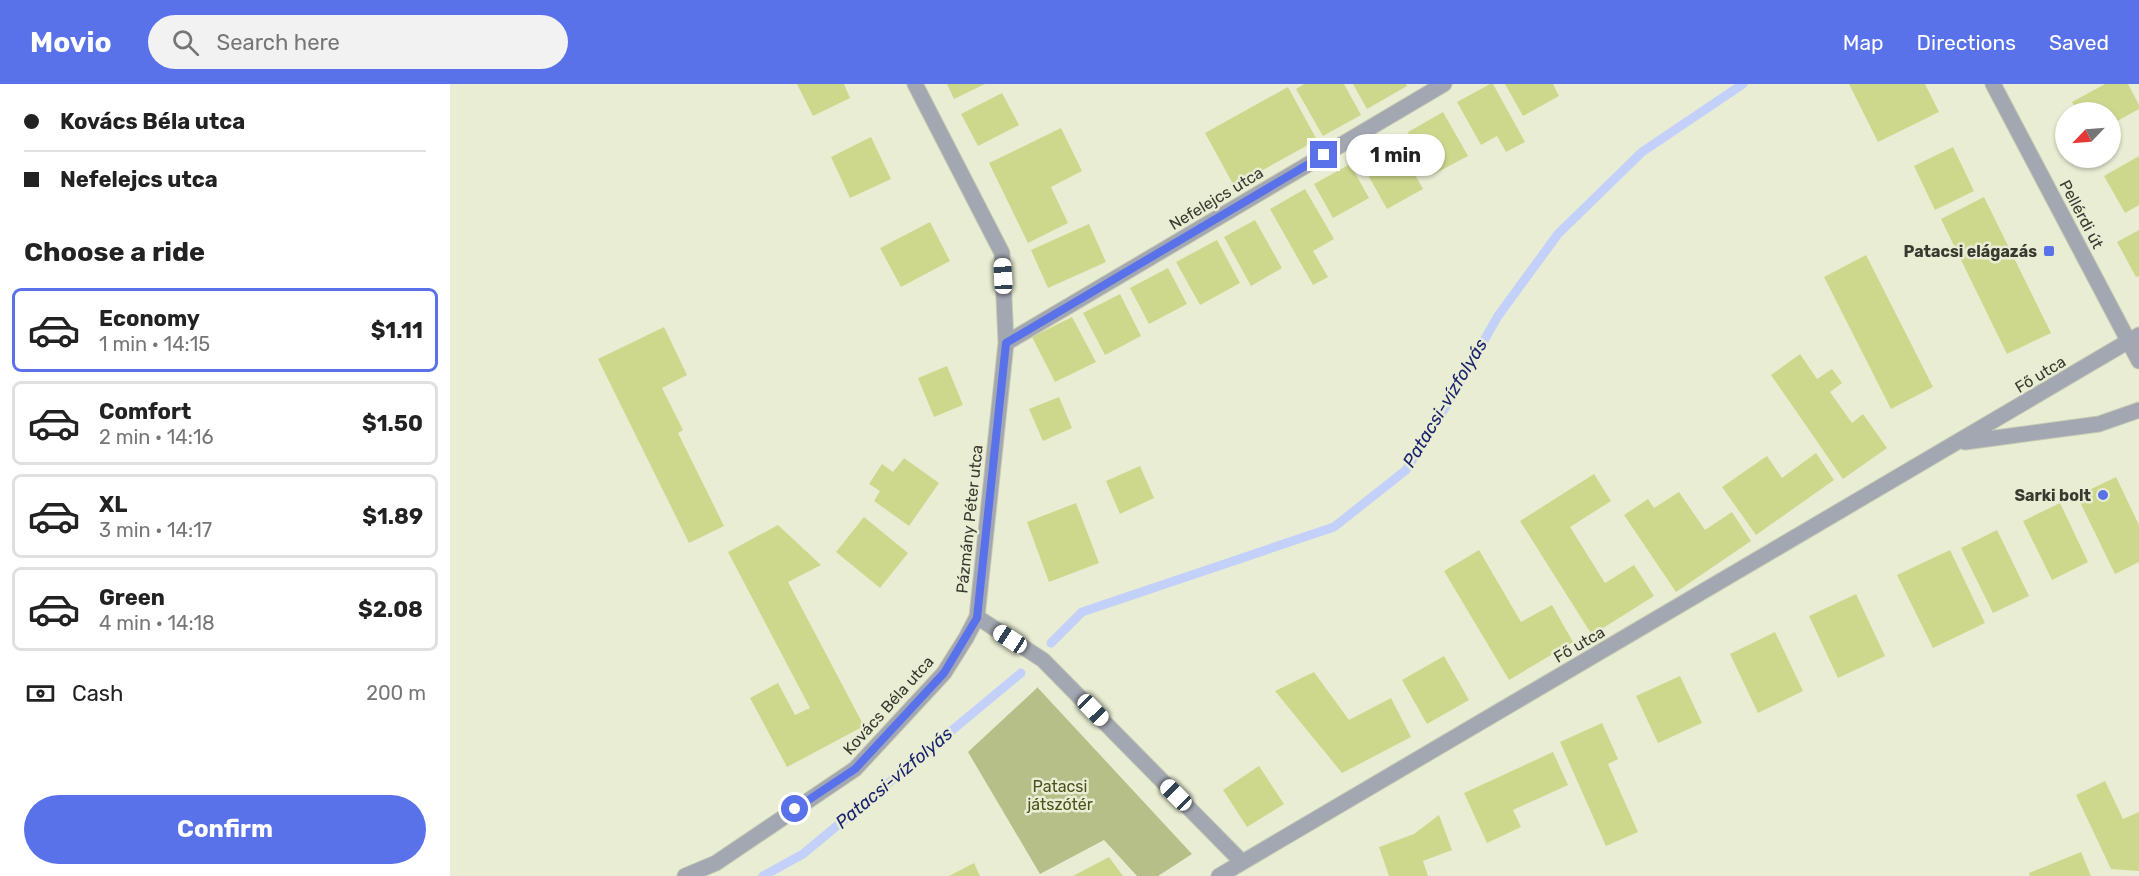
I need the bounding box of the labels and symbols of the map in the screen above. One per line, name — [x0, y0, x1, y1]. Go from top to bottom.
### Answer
north arrow — [2055, 102, 2121, 168]
callout: 1 min — [1345, 134, 1444, 176]
route end — [1310, 141, 1337, 168]
street label: Nefelejcs utca — [1166, 163, 1267, 234]
street label: Pellérdi út — [2056, 177, 2108, 252]
place label: Patacsi elágazás — [1904, 242, 2037, 261]
marker: Patacsi elágazás — [2042, 244, 2056, 258]
car — [993, 258, 1013, 294]
water label: Patacsi-vízfolyás — [1398, 335, 1492, 471]
street label: Fő utca — [2011, 352, 2069, 397]
street label: Pázmány Péter utca — [952, 444, 987, 594]
place label: Sarki bolt — [2014, 486, 2092, 505]
marker: Sarki bolt — [2096, 488, 2110, 502]
car — [990, 622, 1030, 656]
street label: Fő utca — [1550, 622, 1608, 667]
street label: Kovács Béla utca — [839, 652, 938, 759]
car — [1074, 691, 1112, 729]
water label: Patacsi-vízfolyás — [831, 723, 957, 833]
car — [1157, 776, 1195, 814]
park label: Patacsi játszótér — [1026, 777, 1093, 814]
route start — [781, 795, 808, 822]

